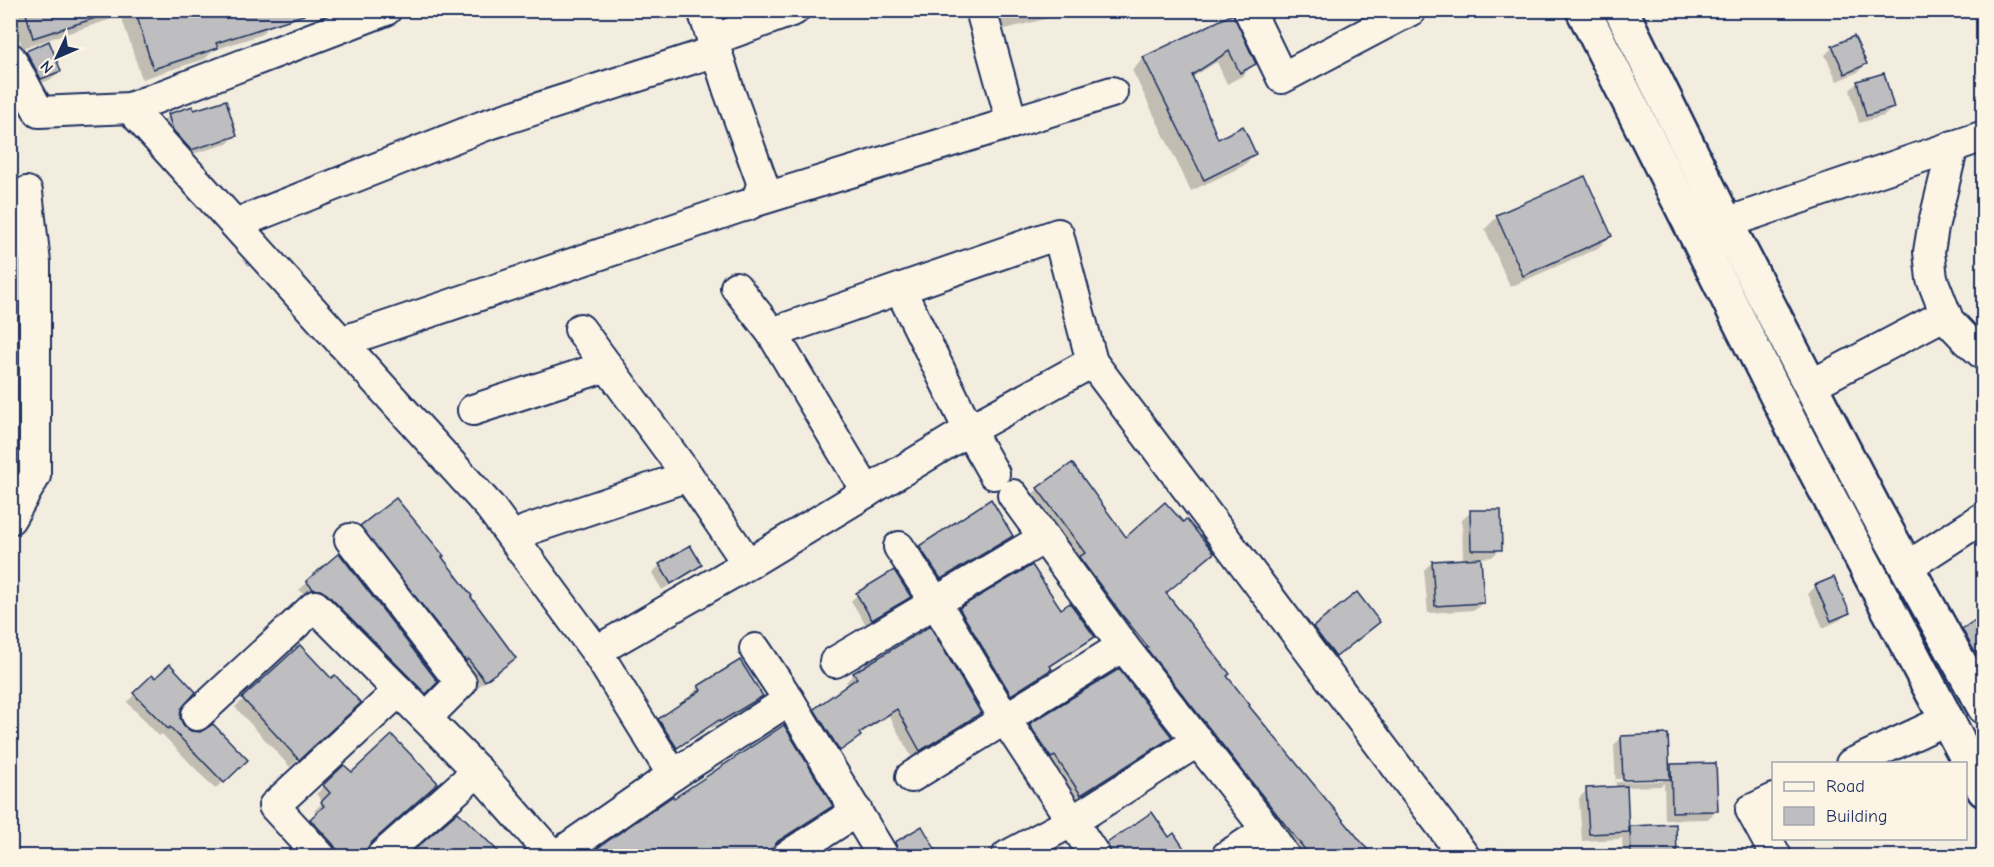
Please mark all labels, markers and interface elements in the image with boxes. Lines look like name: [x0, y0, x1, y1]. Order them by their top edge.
north arrow: [27, 27, 87, 87]
text: N: [37, 57, 57, 77]
legend: [1772, 762, 1967, 840]
text: Road: [1826, 776, 1865, 797]
text: Building: [1826, 806, 1888, 827]

